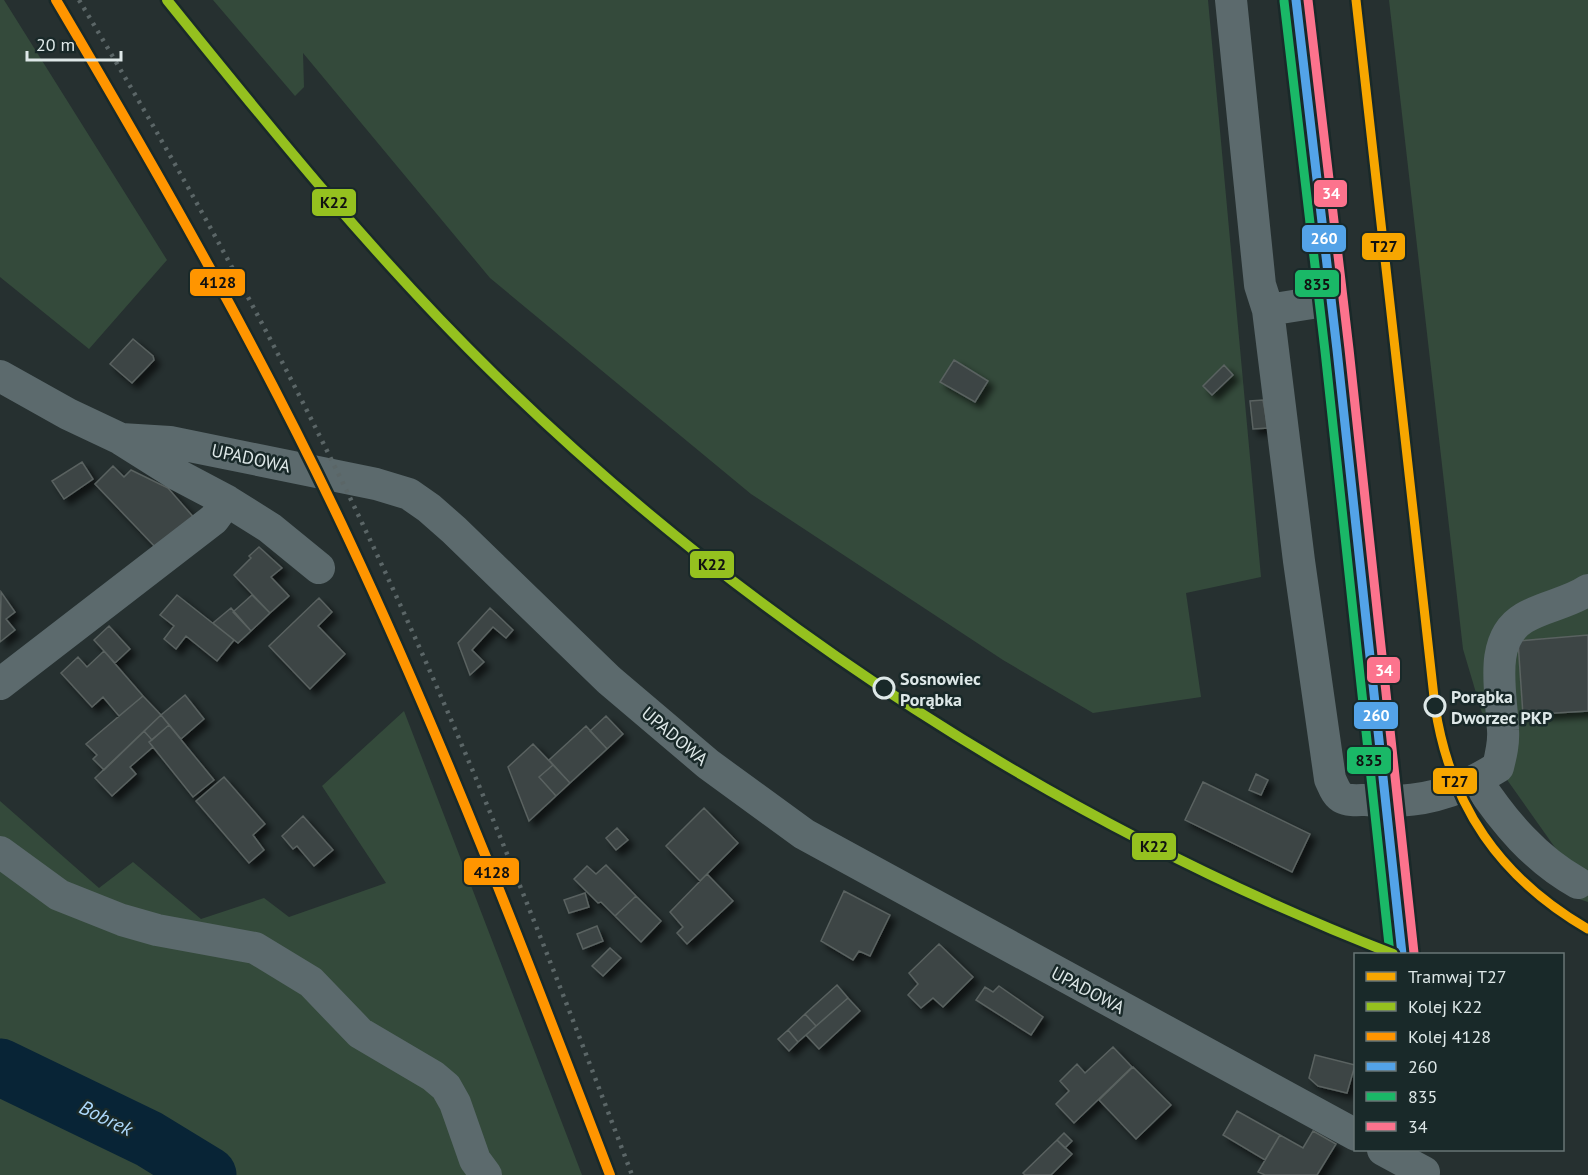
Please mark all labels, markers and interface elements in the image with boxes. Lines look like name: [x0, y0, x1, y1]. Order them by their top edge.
scale bar: [27, 24, 122, 62]
text: 20 m: [36, 33, 75, 56]
line badge: 34: [1313, 179, 1348, 208]
text: 34: [1322, 183, 1340, 203]
line badge: K22: [311, 188, 357, 217]
text: K22: [320, 192, 348, 212]
line badge: 260: [1301, 224, 1347, 253]
text: 260: [1310, 228, 1338, 248]
line badge: T27: [1361, 232, 1406, 261]
text: T27: [1370, 236, 1398, 256]
line badge: 4128: [189, 268, 246, 297]
line badge: 835: [1294, 269, 1340, 298]
text: 4128: [200, 272, 236, 292]
text: 835: [1303, 274, 1331, 294]
street label: UPADOWA: [210, 438, 293, 478]
line badge: K22: [689, 550, 735, 579]
text: K22: [698, 554, 726, 574]
line badge: 34: [1366, 656, 1401, 684]
text: 34: [1375, 660, 1393, 680]
place label: Sosnowiec Porąbka: [900, 667, 981, 711]
marker: Sosnowiec Porąbka: [873, 677, 895, 699]
place label: Porąbka Dworzec PKP: [1451, 685, 1552, 729]
marker: Porąbka Dworzec PKP: [1424, 695, 1446, 717]
line badge: 260: [1353, 701, 1399, 730]
street label: UPADOWA: [637, 702, 713, 771]
text: 260: [1362, 705, 1390, 725]
line badge: 835: [1346, 746, 1392, 775]
text: 835: [1355, 750, 1383, 770]
line badge: T27: [1432, 767, 1478, 795]
text: T27: [1441, 771, 1469, 791]
line badge: K22: [1131, 832, 1177, 861]
text: K22: [1140, 836, 1168, 856]
line badge: 4128: [463, 857, 520, 886]
text: 4128: [474, 862, 510, 882]
legend: [1354, 953, 1564, 1151]
street label: UPADOWA: [1047, 961, 1129, 1019]
text: Tramwaj T27: [1408, 965, 1507, 988]
text: Kolej K22: [1408, 995, 1482, 1018]
text: Kolej 4128: [1408, 1025, 1491, 1048]
text: 260: [1408, 1055, 1438, 1078]
text: 835: [1408, 1085, 1437, 1108]
water label: Bobrek: [75, 1094, 138, 1142]
text: 34: [1408, 1115, 1428, 1138]

